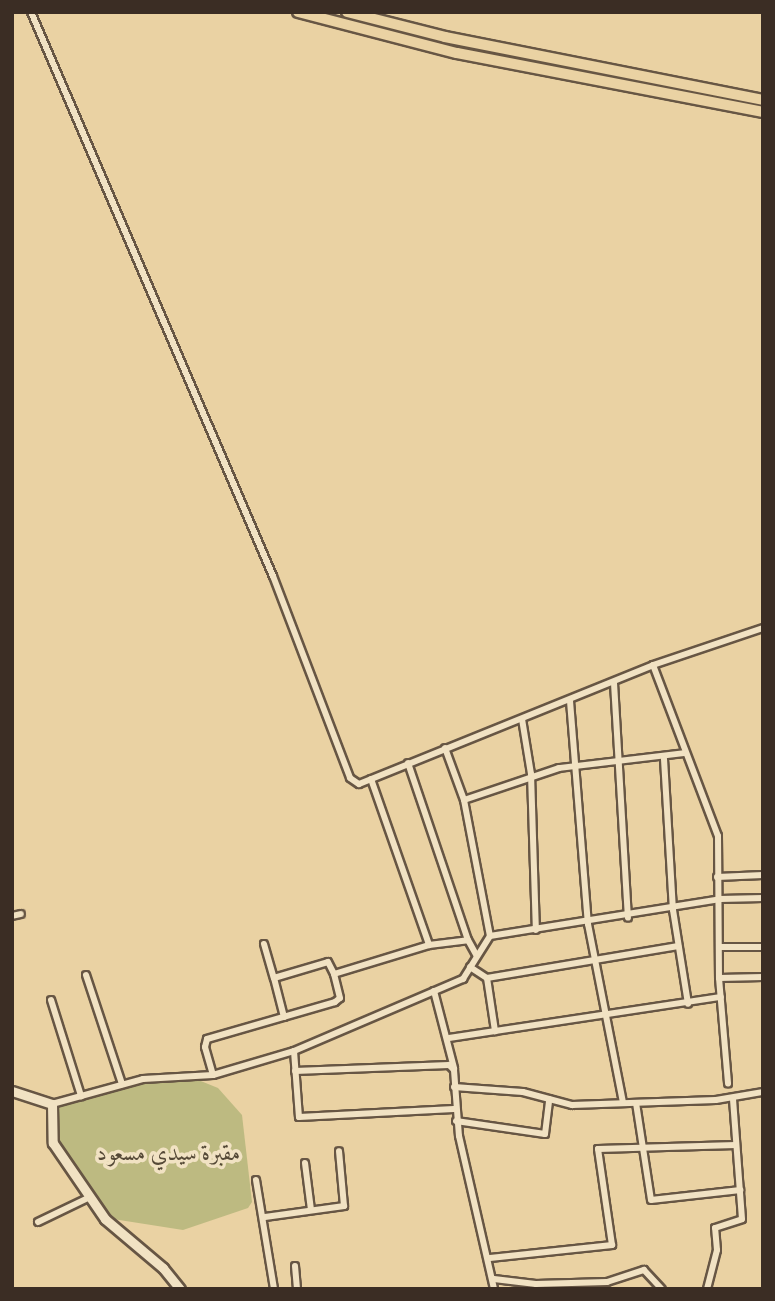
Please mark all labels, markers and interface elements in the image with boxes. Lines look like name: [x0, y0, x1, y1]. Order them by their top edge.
park label: مقبرة سيدي مسعود: [97, 1138, 241, 1166]

